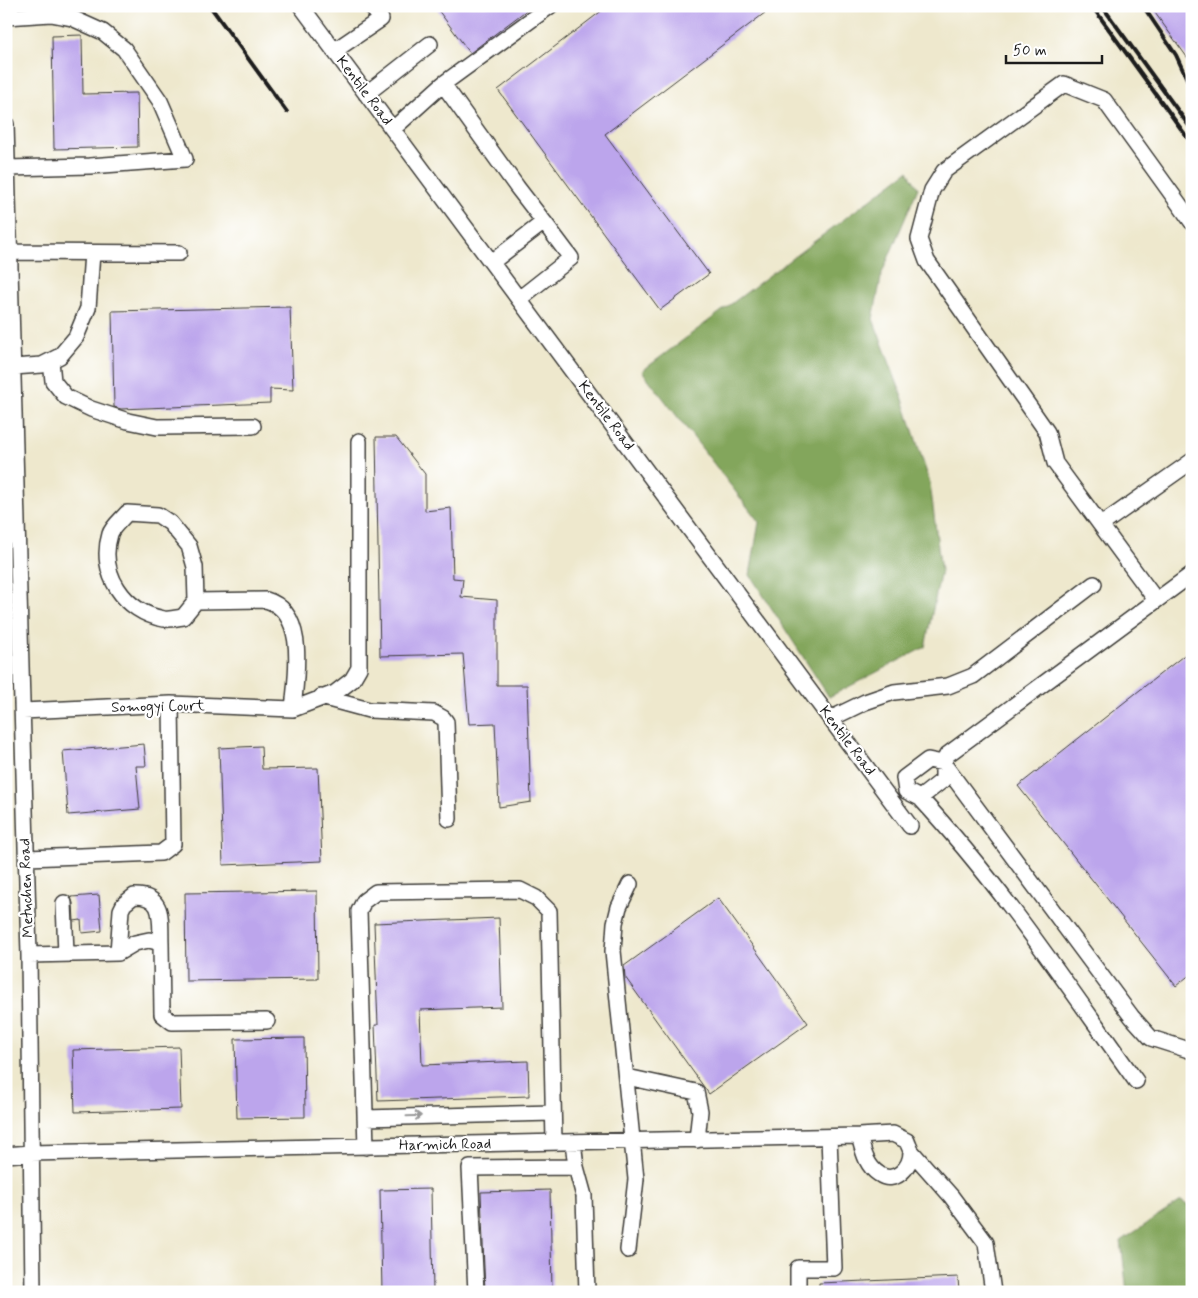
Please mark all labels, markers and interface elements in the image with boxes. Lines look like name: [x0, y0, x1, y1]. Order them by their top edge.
scale bar: [1006, 32, 1102, 64]
text: 50 m: [1013, 41, 1047, 61]
street label: Kentile Road: [331, 52, 397, 130]
street label: Kentile Road: [573, 377, 639, 455]
street label: Somogyi Court: [111, 696, 205, 719]
street label: Kentile Road: [814, 702, 880, 780]
street label: Metuchen Road: [15, 838, 39, 938]
one-way arrow: [406, 1112, 422, 1121]
street label: Harmich Road: [399, 1134, 491, 1156]

